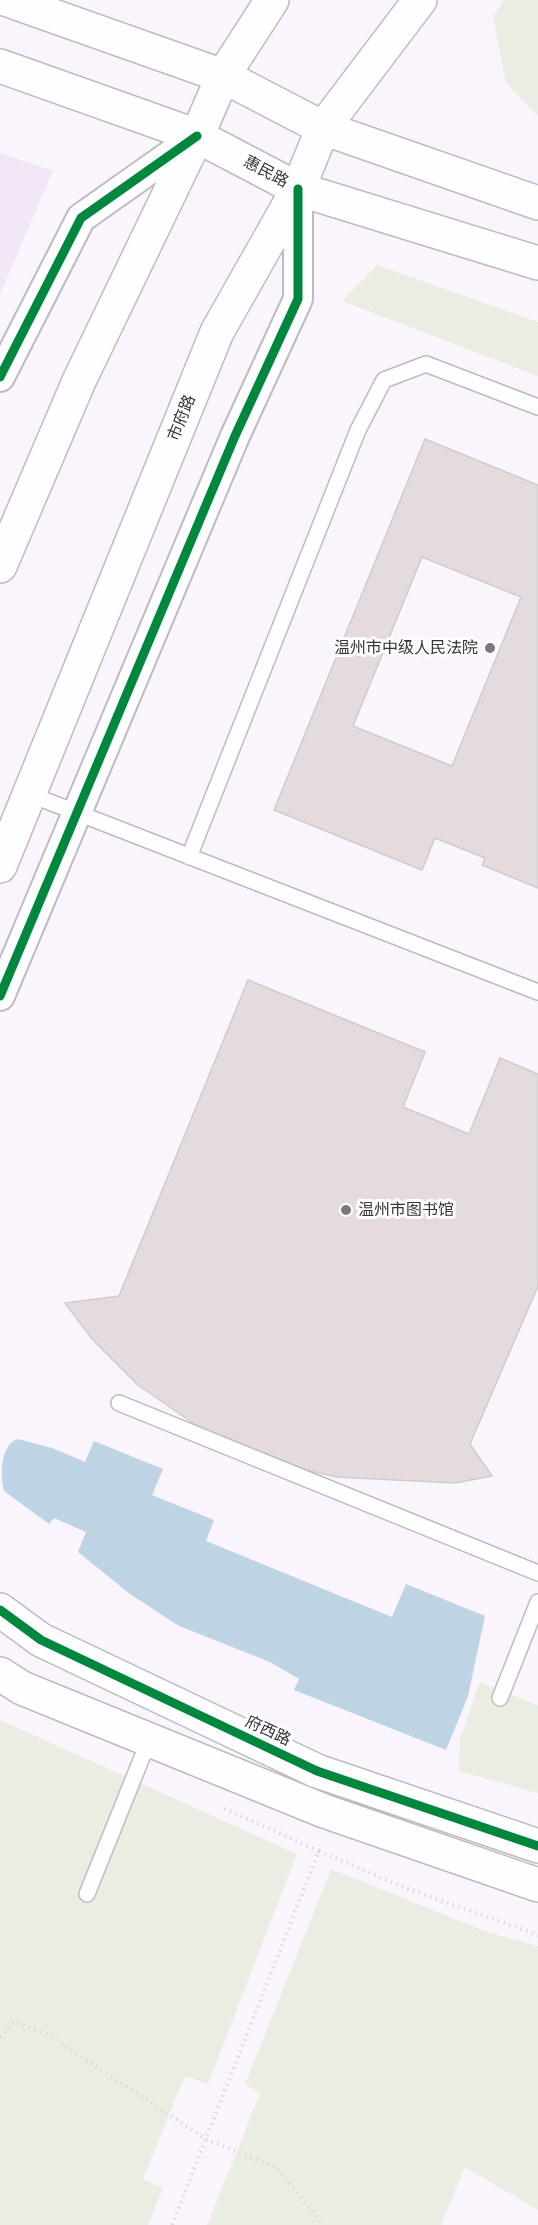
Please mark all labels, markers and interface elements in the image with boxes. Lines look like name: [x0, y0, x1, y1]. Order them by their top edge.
street label: 惠民路: [240, 152, 292, 192]
street label: 市府路: [164, 392, 200, 444]
place label: 温州市中级人民法院: [334, 638, 478, 658]
marker: 温州市中级人民法院: [483, 641, 497, 655]
place label: 温州市图书馆: [358, 1200, 454, 1220]
marker: 温州市图书馆: [339, 1203, 353, 1217]
street label: 府西路: [242, 1712, 294, 1750]

